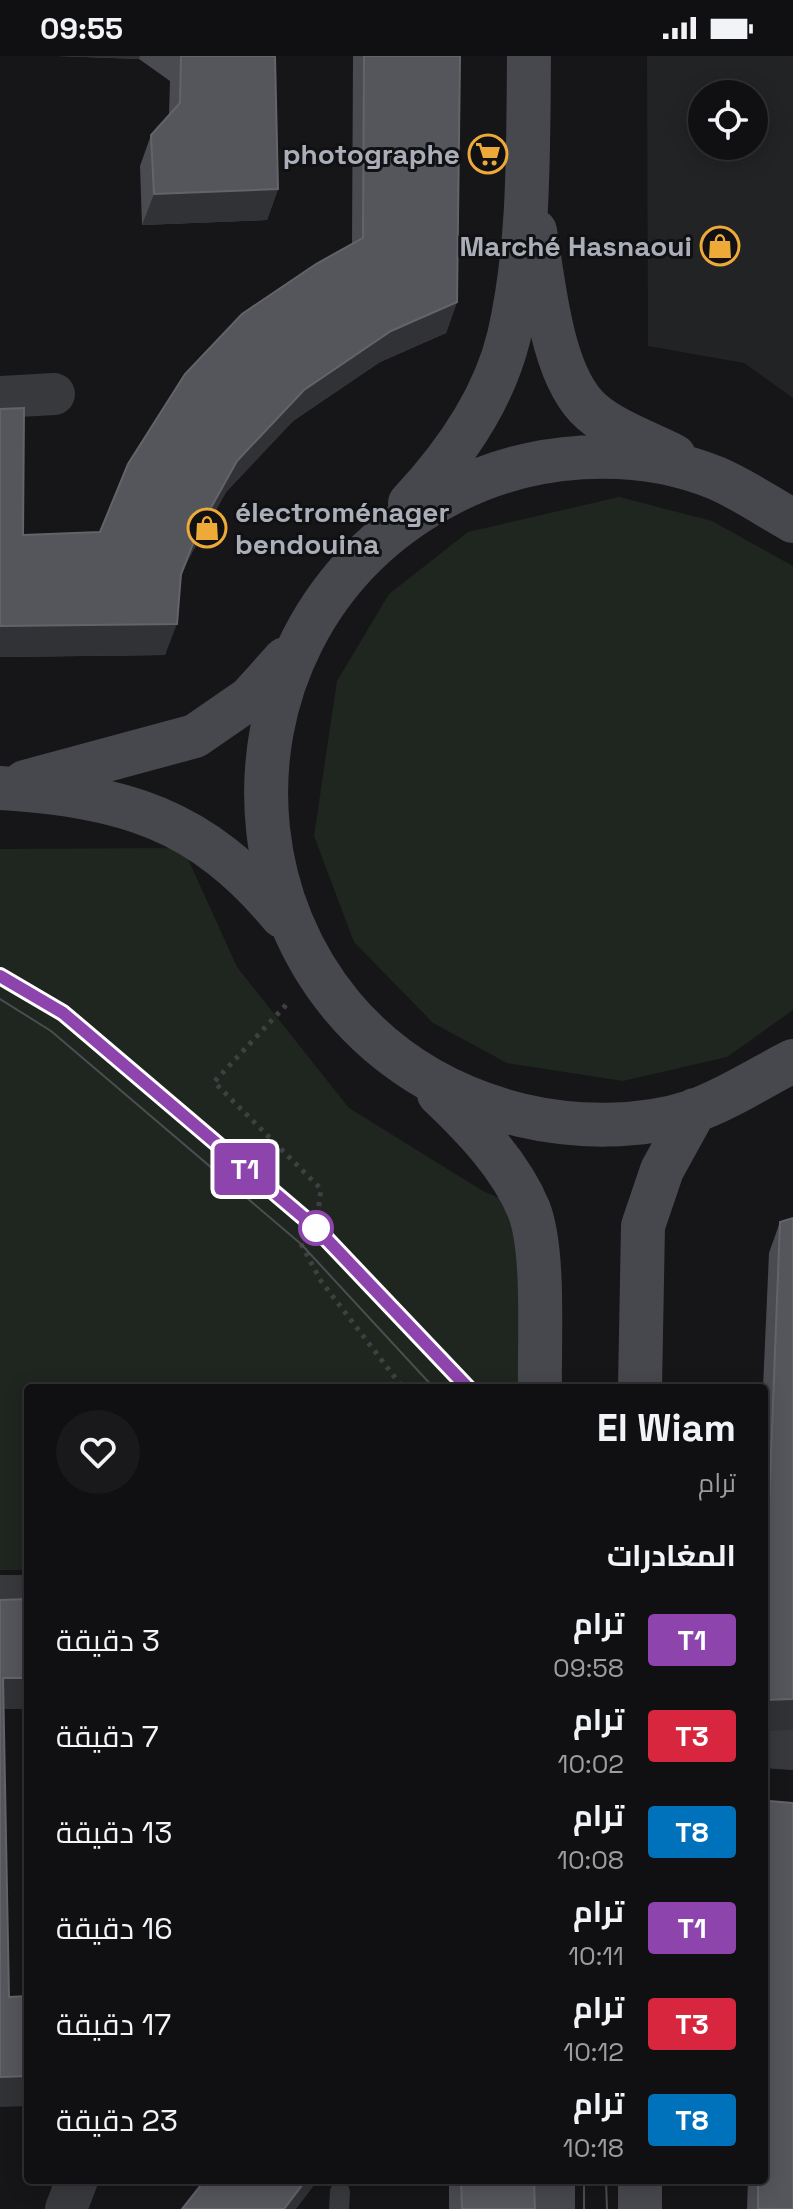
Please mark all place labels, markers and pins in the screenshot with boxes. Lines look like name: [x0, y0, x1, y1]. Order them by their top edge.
supermarket icon: photographe: [467, 133, 509, 175]
place label: photographe: [283, 136, 460, 172]
shop icon: Marché Hasnaoui: [699, 225, 741, 267]
place label: Marché Hasnaoui: [460, 228, 692, 264]
place label: électroménager bendouina: [235, 494, 450, 562]
shop icon: électroménager bendouina: [186, 507, 228, 549]
unlabelled marker: [299, 1211, 333, 1245]

